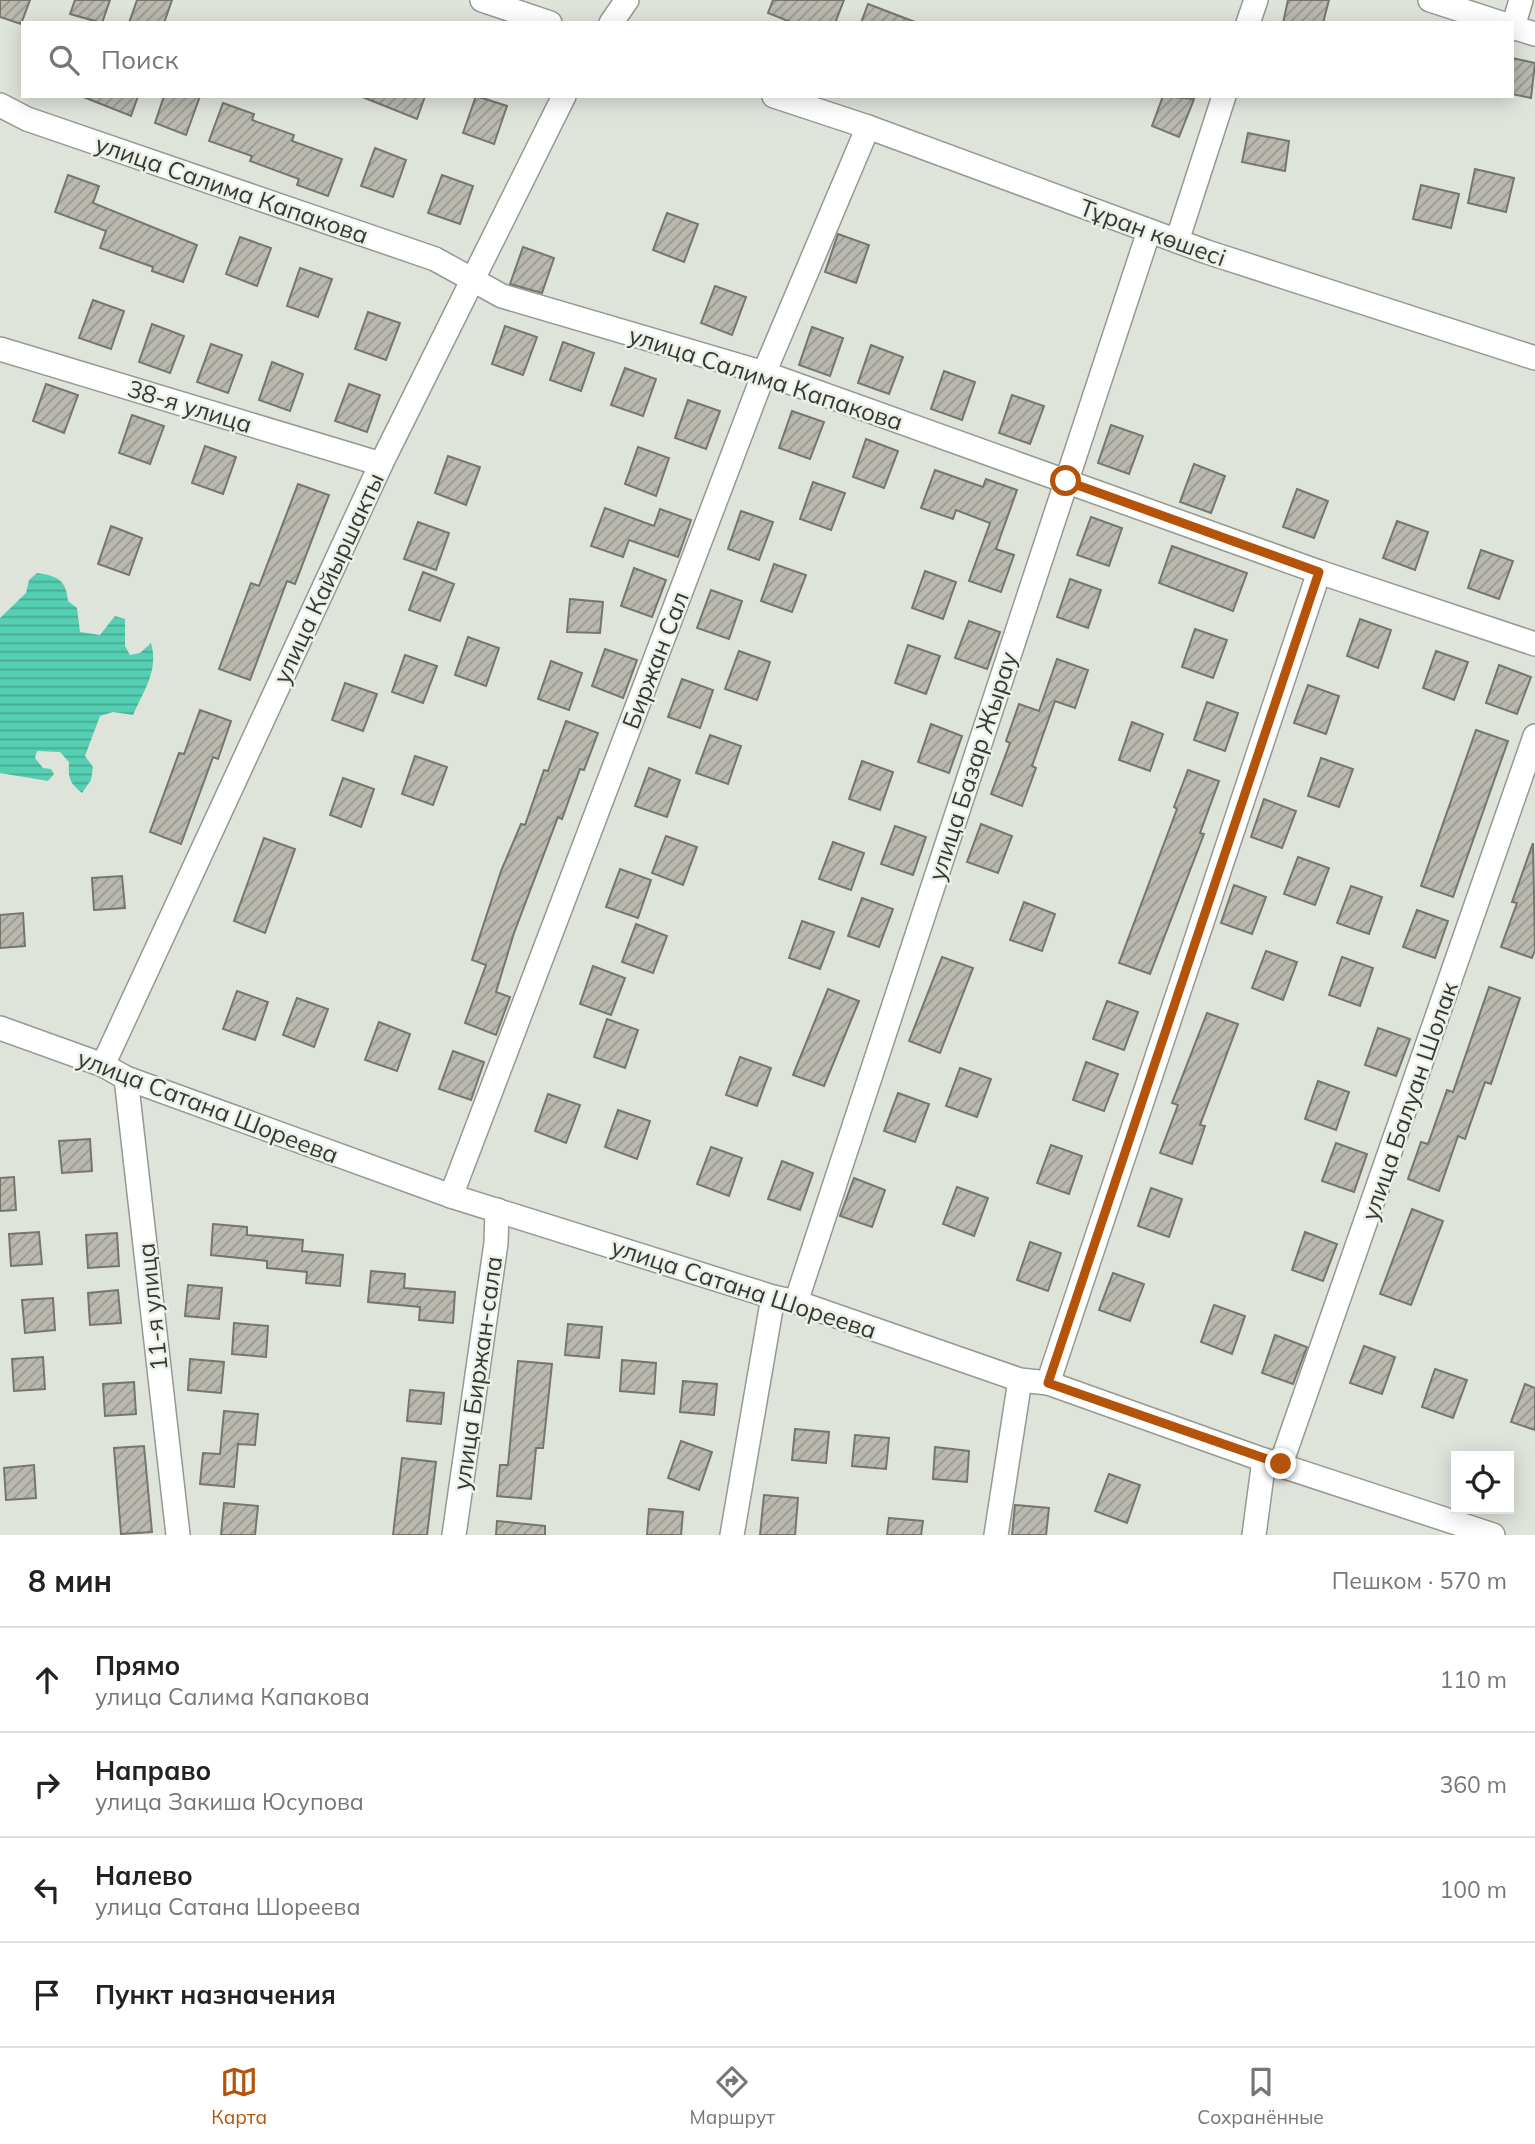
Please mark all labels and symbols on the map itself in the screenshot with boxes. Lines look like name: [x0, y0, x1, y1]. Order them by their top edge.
street label: улица Салима Капакова: [92, 128, 372, 250]
street label: Тұран көшесі: [1076, 192, 1230, 272]
street label: улица Салима Капакова: [625, 319, 907, 437]
street label: 38-я улица: [124, 373, 256, 439]
route start: [1050, 465, 1081, 496]
street label: улица Кайыршакты: [266, 468, 390, 688]
street label: Биржан Сал: [615, 587, 695, 733]
street label: улица Базар Жырау: [921, 648, 1023, 884]
street label: улица Балуан Шолак: [1354, 978, 1464, 1224]
street label: улица Сатана Шореева: [73, 1042, 343, 1170]
street label: улица Сатана Шореева: [608, 1231, 880, 1345]
street label: 11-я улица: [130, 1242, 174, 1372]
street label: улица Биржан-сала: [446, 1254, 508, 1492]
route end: [1265, 1448, 1296, 1479]

